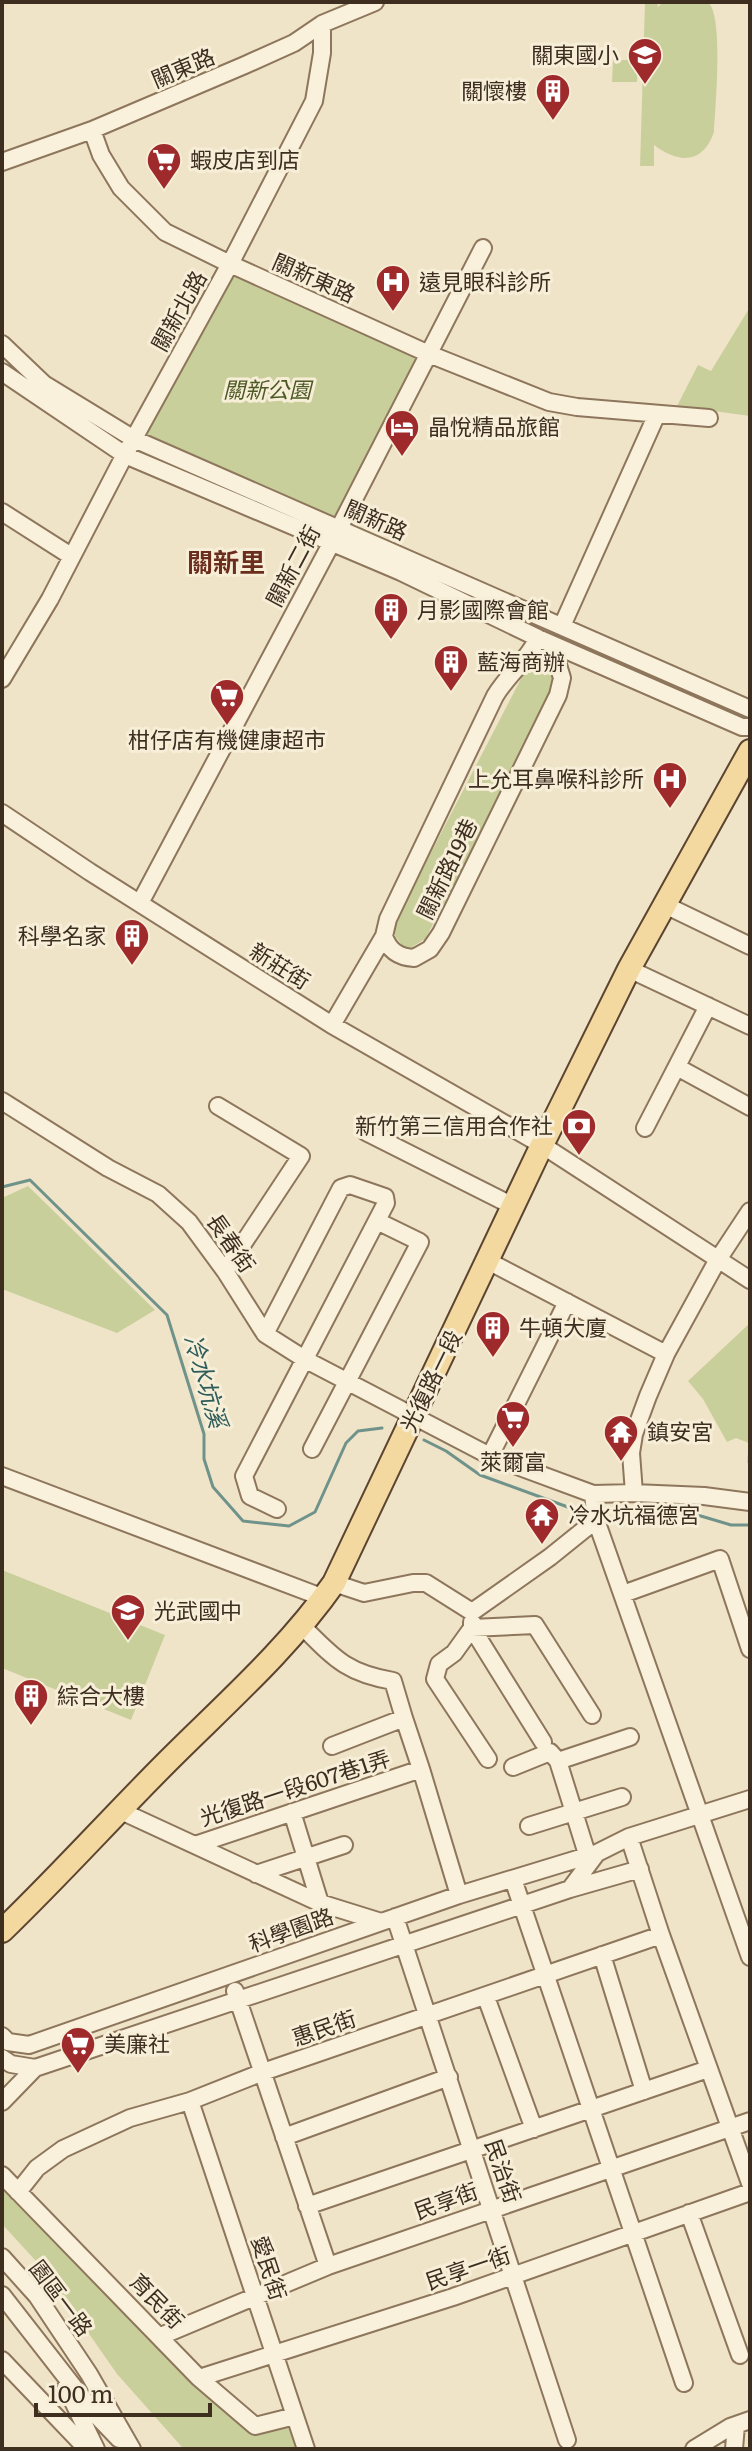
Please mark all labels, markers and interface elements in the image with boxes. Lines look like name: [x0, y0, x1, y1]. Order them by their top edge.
school or university icon: 關東國小: [626, 36, 664, 86]
place label: 關東國小: [531, 37, 619, 70]
street label: 關東路: [146, 39, 219, 95]
building icon: 關懷樓: [534, 72, 572, 122]
place label: 關懷樓: [461, 73, 527, 106]
supermarket icon: 蝦皮店到店: [145, 141, 183, 191]
place label: 蝦皮店到店: [190, 142, 300, 175]
street label: 關新東路: [268, 244, 362, 310]
hospital icon: 遠見眼科診所: [374, 263, 412, 313]
street label: 關新北路: [142, 264, 213, 357]
place label: 遠見眼科診所: [419, 264, 551, 297]
park label: 關新公園: [223, 372, 314, 405]
hotel icon: 晶悅精品旅館: [383, 408, 421, 458]
place label: 晶悅精品旅館: [428, 409, 560, 442]
street label: 關新路: [340, 490, 413, 547]
street label: 關新二街: [256, 519, 327, 612]
district label: 關新里: [187, 541, 265, 580]
building icon: 月影國際會館: [372, 591, 410, 641]
place label: 月影國際會館: [417, 592, 549, 625]
building icon: 藍海商辦: [432, 643, 470, 693]
place label: 藍海商辦: [477, 644, 565, 677]
supermarket icon: 柑仔店有機健康超市: [208, 677, 246, 727]
place label: 柑仔店有機健康超市: [128, 722, 326, 755]
hospital icon: 上允耳鼻喉科診所: [651, 760, 689, 810]
place label: 上允耳鼻喉科診所: [468, 761, 644, 794]
street label: 關新路19巷: [407, 812, 484, 924]
building icon: 科學名家: [113, 917, 151, 967]
place label: 科學名家: [18, 918, 106, 951]
street label: 新莊街: [244, 933, 318, 996]
bank icon: 新竹第三信用合作社: [560, 1107, 598, 1157]
place label: 新竹第三信用合作社: [355, 1108, 553, 1141]
street label: 長春街: [200, 1206, 265, 1279]
building icon: 牛頓大廈: [474, 1309, 512, 1359]
place label: 牛頓大廈: [519, 1310, 607, 1343]
street label: 光復路一段: [391, 1324, 469, 1437]
water label: 冷水坑溪: [177, 1329, 238, 1434]
supermarket icon: 萊爾富: [494, 1399, 532, 1449]
temple icon: 鎮安宮: [602, 1413, 640, 1463]
place label: 鎮安宮: [647, 1414, 713, 1447]
place label: 萊爾富: [480, 1444, 546, 1477]
temple icon: 冷水坑福德宮: [523, 1496, 561, 1546]
place label: 冷水坑福德宮: [568, 1497, 700, 1530]
school or university icon: 光武國中: [109, 1592, 147, 1642]
place label: 光武國中: [154, 1593, 242, 1626]
building icon: 綜合大樓: [12, 1677, 50, 1727]
place label: 綜合大樓: [57, 1678, 145, 1711]
street label: 光復路一段607巷1弄: [195, 1740, 394, 1833]
street label: 科學園路: [243, 1898, 337, 1959]
street label: 惠民街: [287, 2000, 360, 2053]
supermarket icon: 美廉社: [59, 2025, 97, 2075]
place label: 美廉社: [104, 2026, 170, 2059]
street label: 民治街: [478, 2134, 531, 2207]
street label: 民享街: [409, 2173, 482, 2226]
street label: 愛民街: [245, 2231, 296, 2304]
street label: 民享一街: [421, 2237, 514, 2297]
street label: 園區一路: [23, 2252, 102, 2342]
street label: 育民街: [123, 2265, 193, 2335]
scale bar: [36, 2367, 210, 2417]
text: 100 m: [48, 2375, 114, 2410]

